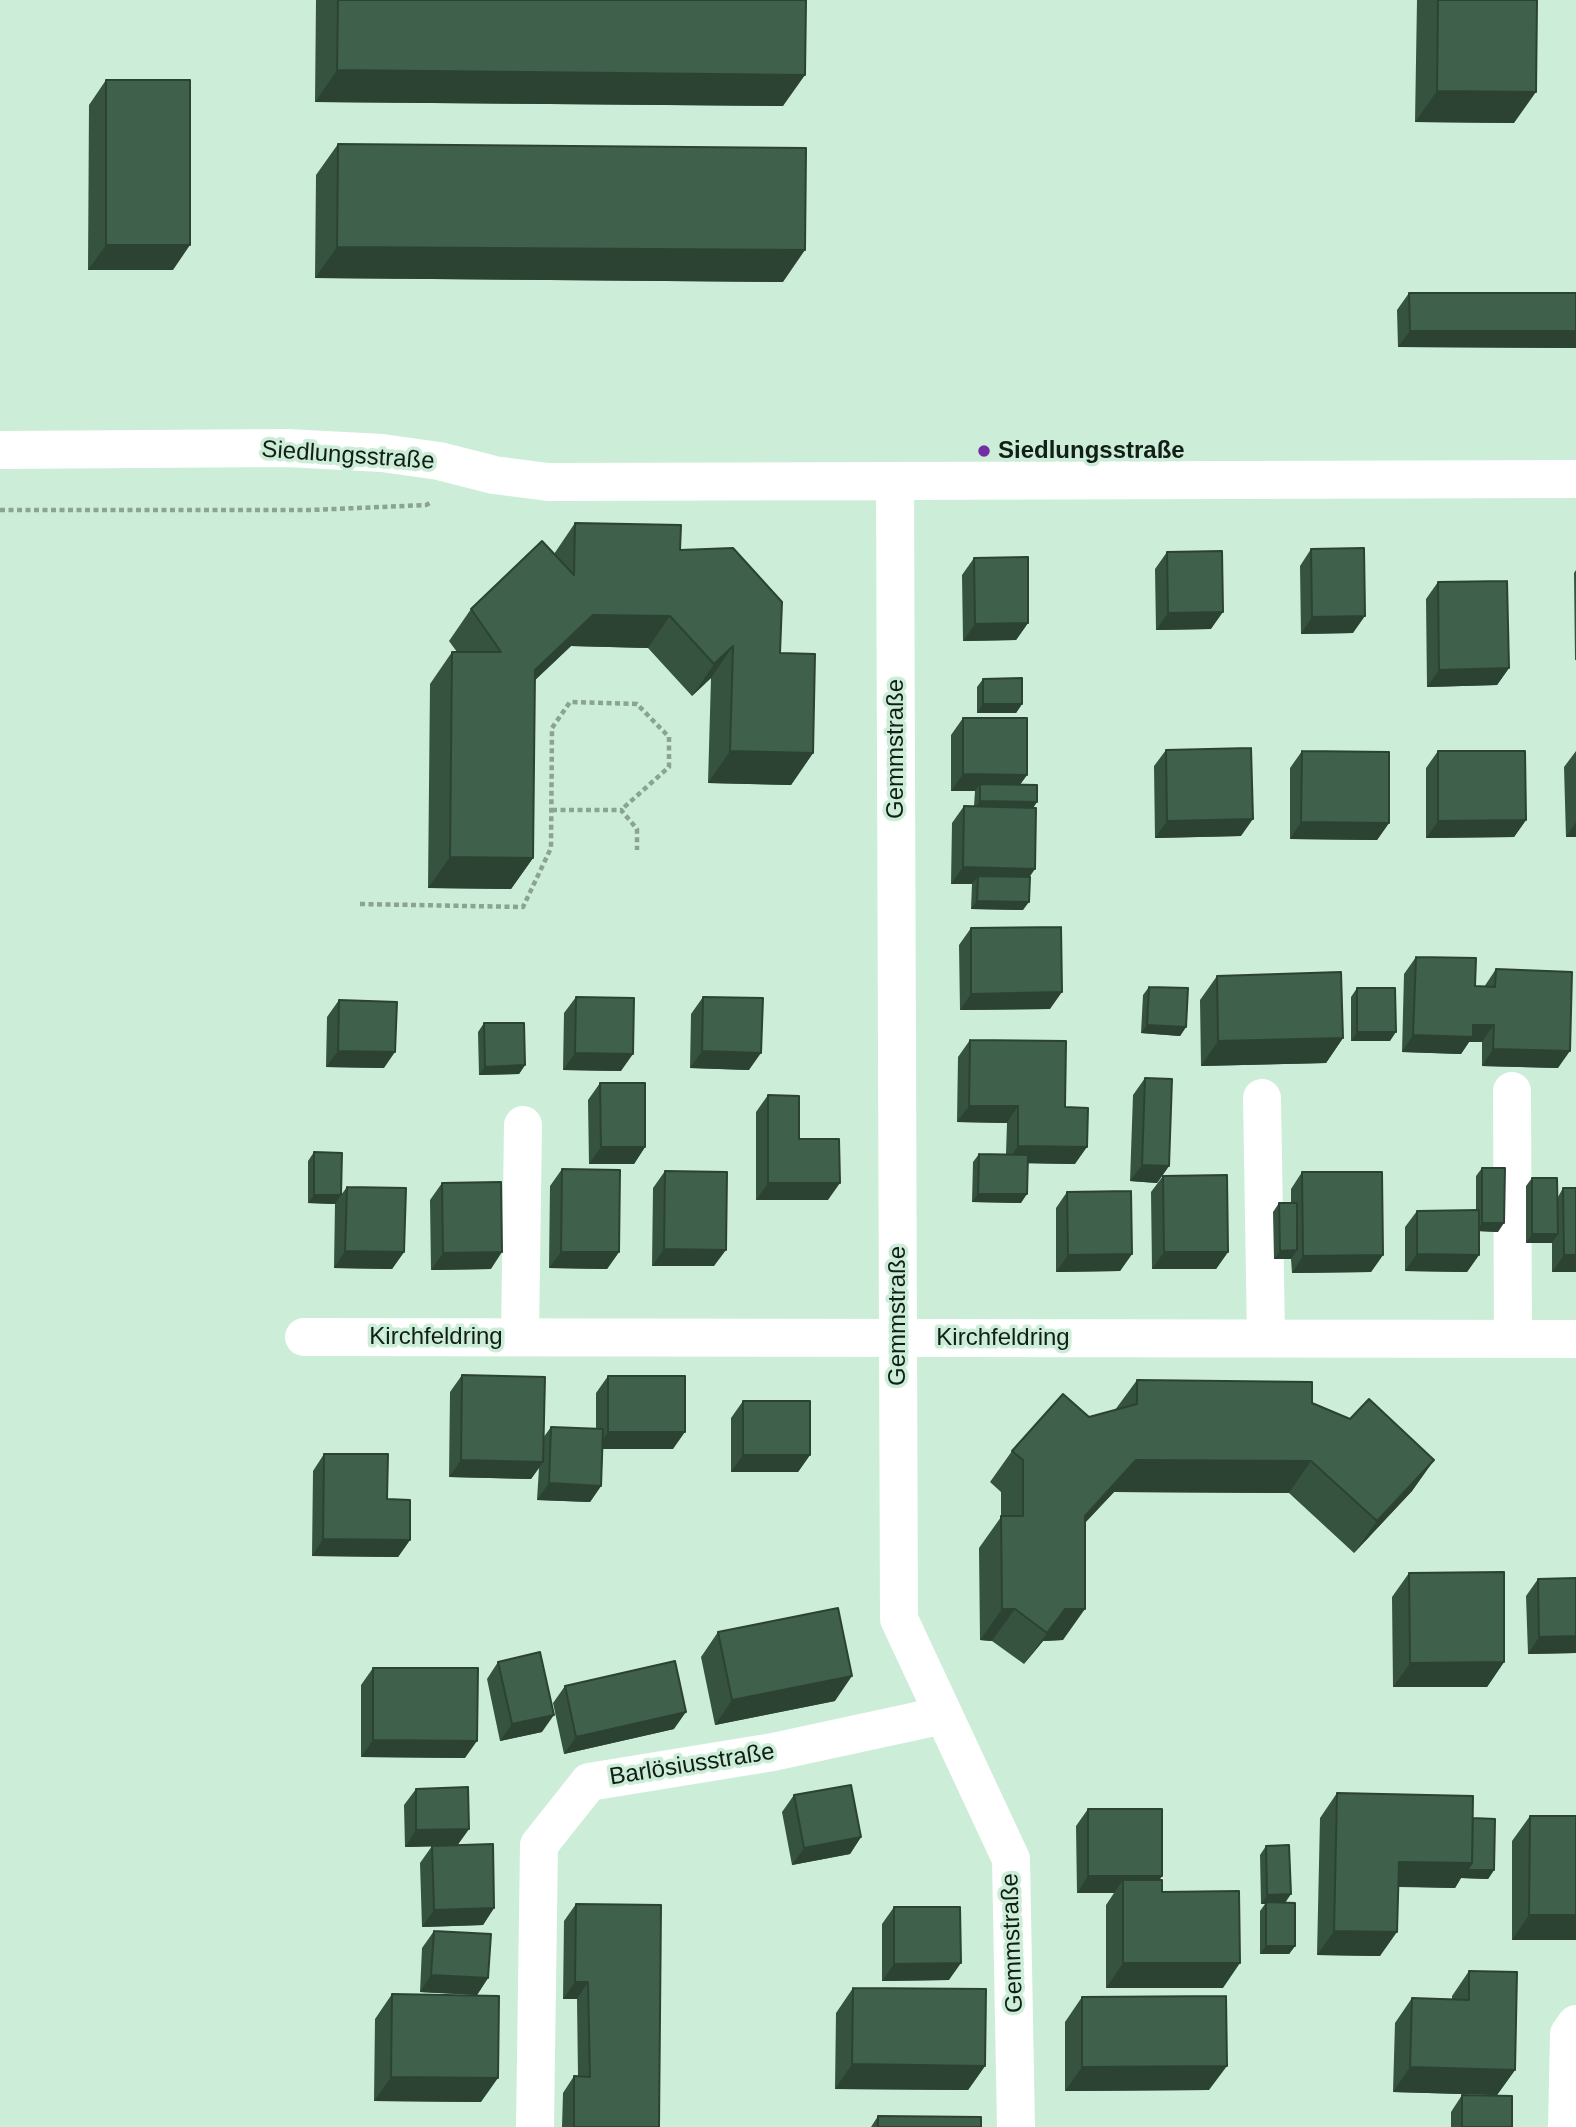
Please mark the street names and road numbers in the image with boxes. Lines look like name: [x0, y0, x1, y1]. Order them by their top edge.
street label: Siedlungsstraße: [260, 436, 436, 476]
street label: Gemmstraße: [882, 679, 910, 819]
street label: Gemmstraße: [884, 1246, 912, 1386]
street label: Kirchfeldring: [369, 1323, 503, 1351]
street label: Kirchfeldring: [936, 1324, 1070, 1352]
street label: Barlösiusstraße: [607, 1738, 777, 1792]
street label: Gemmstraße: [996, 1873, 1030, 2013]

